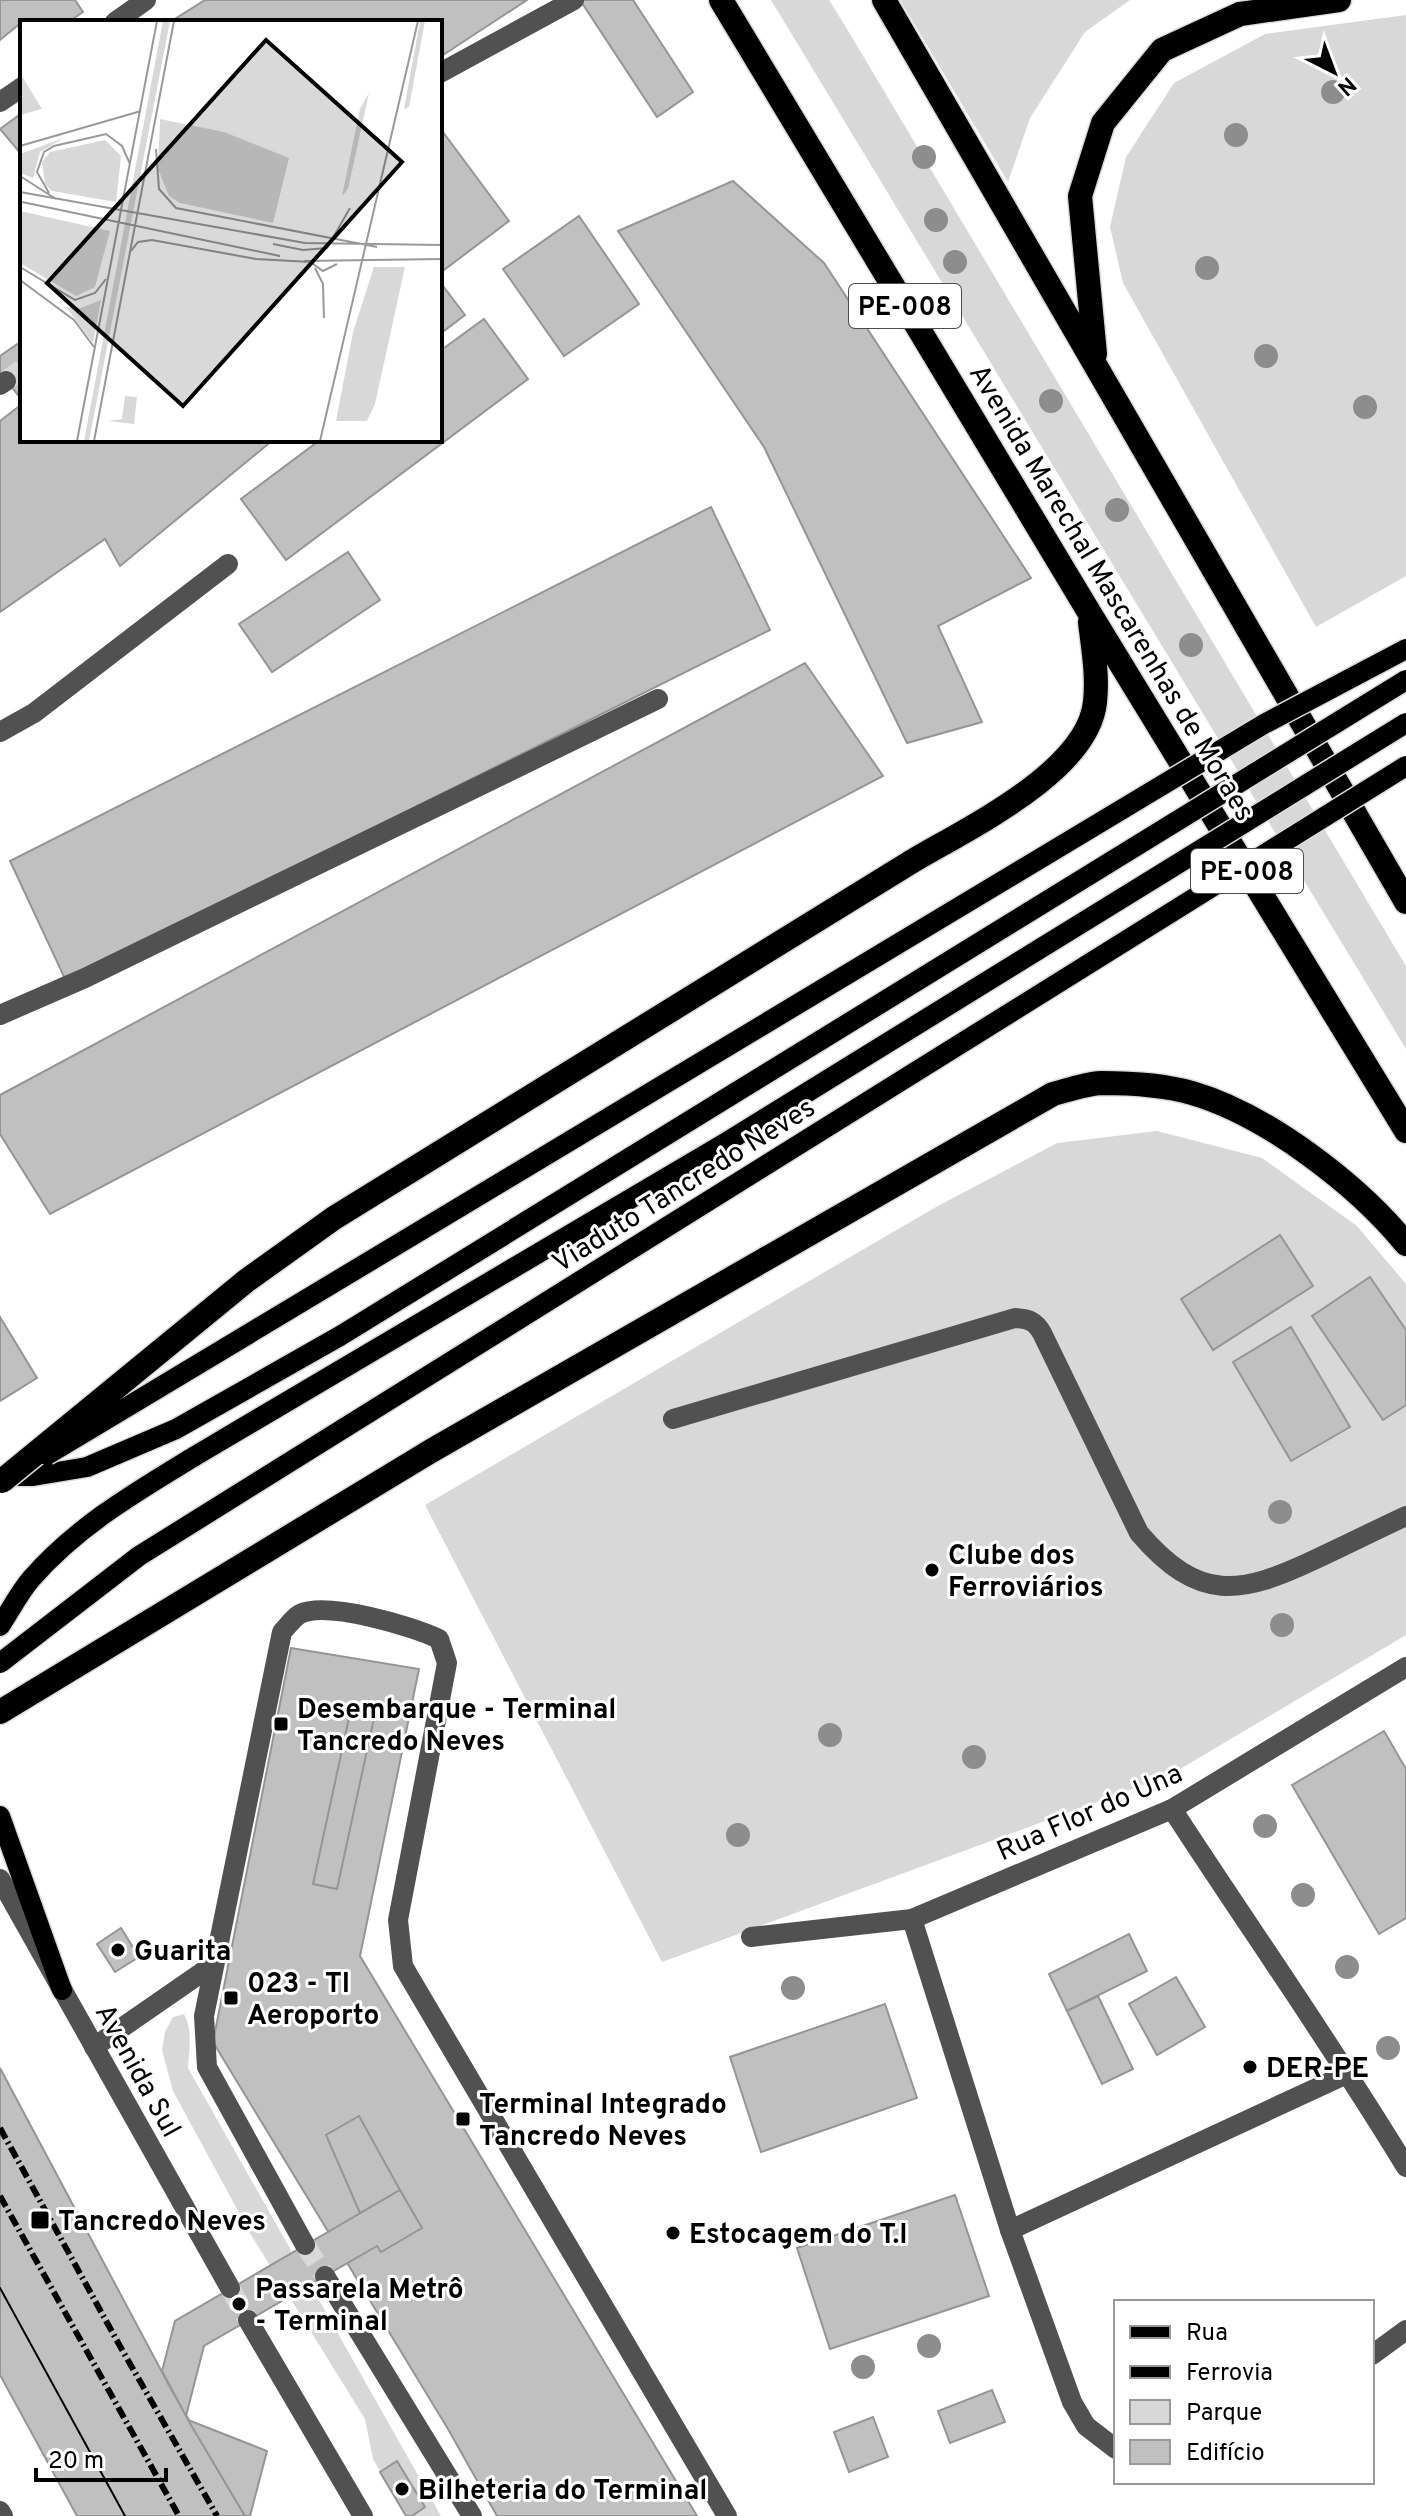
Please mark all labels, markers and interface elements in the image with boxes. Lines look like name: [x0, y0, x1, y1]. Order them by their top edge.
inset map: [20, 20, 442, 442]
north arrow: [1294, 32, 1374, 112]
text: N: [1331, 70, 1361, 100]
road number: PE-008: [849, 284, 961, 328]
street label: Avenida Marechal Mascarenhas de Moraes: [959, 359, 1261, 829]
road number: PE-008: [1191, 849, 1303, 893]
street label: Viaduto Tancredo Neves: [546, 1091, 823, 1282]
place label: Clube dos Ferroviários: [948, 1539, 1103, 1607]
marker: Clube dos Ferroviários: [923, 1561, 941, 1579]
place label: Desembarque - Terminal Tancredo Neves: [297, 1693, 616, 1761]
marker: Desembarque - Terminal Tancredo Neves: [272, 1715, 290, 1733]
street label: Rua Flor do Una: [992, 1757, 1189, 1871]
place label: Guarita: [134, 1935, 231, 1971]
marker: Guarita: [109, 1941, 127, 1959]
place label: 023 - TI Aeroporto: [247, 1967, 379, 2035]
marker: 023 - TI Aeroporto: [222, 1989, 240, 2007]
street label: Avenida Sul: [85, 1998, 188, 2144]
place label: DER-PE: [1266, 2052, 1369, 2088]
marker: DER-PE: [1241, 2058, 1259, 2076]
place label: Terminal Integrado Tancredo Neves: [479, 2088, 727, 2156]
marker: Terminal Integrado Tancredo Neves: [454, 2110, 472, 2128]
place label: Tancredo Neves: [58, 2205, 266, 2241]
marker: Tancredo Neves: [29, 2209, 51, 2231]
place label: Estocagem do T.I: [689, 2218, 908, 2254]
marker: Estocagem do T.I: [664, 2224, 682, 2242]
place label: Passarela Metrô - Terminal: [255, 2273, 464, 2341]
marker: Passarela Metrô - Terminal: [230, 2295, 248, 2313]
legend: [1114, 2300, 1374, 2484]
text: Rua: [1186, 2319, 1228, 2349]
text: Ferrovia: [1186, 2359, 1273, 2389]
text: Parque: [1186, 2399, 1262, 2429]
scale bar: [36, 2432, 166, 2482]
text: Edifício: [1186, 2439, 1265, 2469]
text: 20 m: [48, 2447, 104, 2477]
place label: Bilheteria do Terminal: [418, 2474, 707, 2510]
marker: Bilheteria do Terminal: [393, 2480, 411, 2498]

